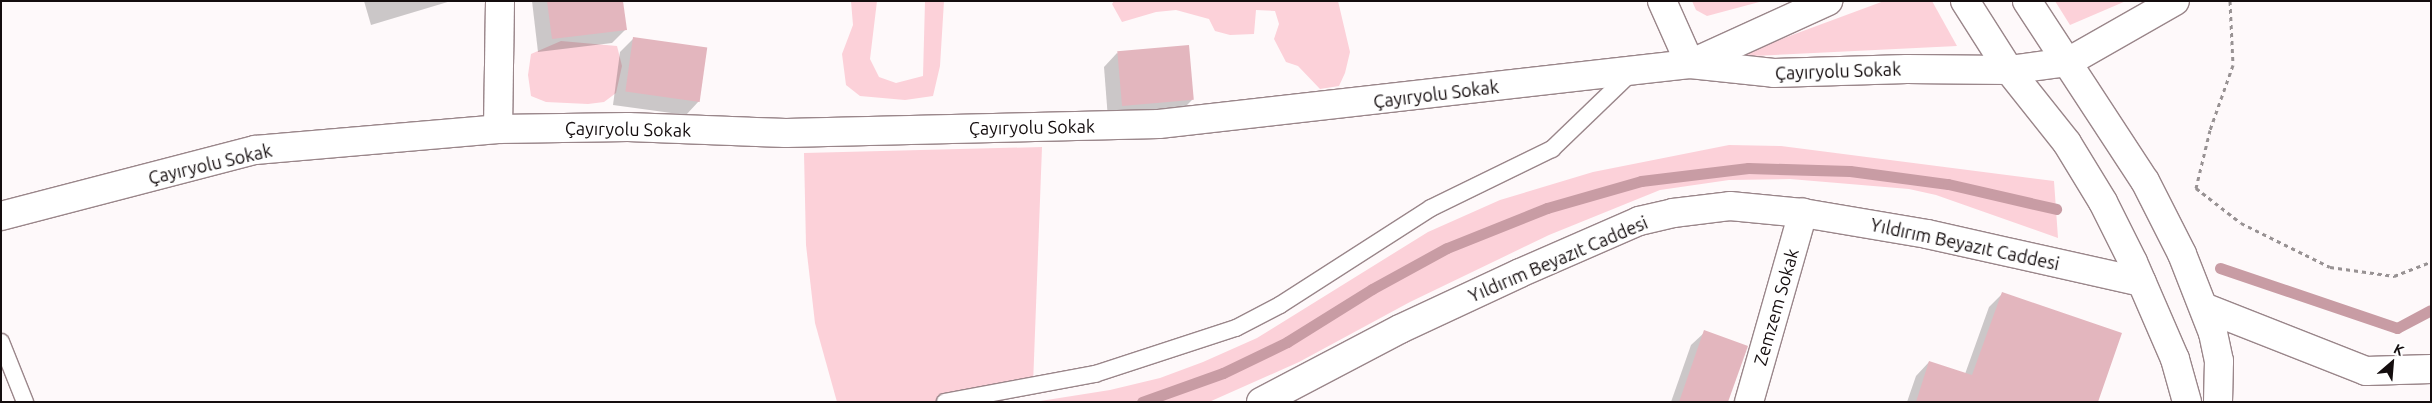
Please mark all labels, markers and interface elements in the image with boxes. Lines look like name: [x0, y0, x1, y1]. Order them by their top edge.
street label: Çayıryolu Sokak: [1775, 58, 1901, 84]
street label: Çayıryolu Sokak: [1372, 76, 1500, 112]
street label: Çayıryolu Sokak: [969, 115, 1095, 139]
street label: Çayıryolu Sokak: [565, 117, 691, 141]
street label: Çayıryolu Sokak: [146, 139, 274, 189]
street label: Yıldırım Beyazıt Caddesi: [1465, 211, 1651, 307]
street label: Yıldırım Beyazıt Caddesi: [1869, 213, 2061, 275]
street label: Zemzem Sokak: [1749, 246, 1803, 368]
north arrow: [2367, 338, 2417, 388]
text: K: [2391, 340, 2407, 359]

